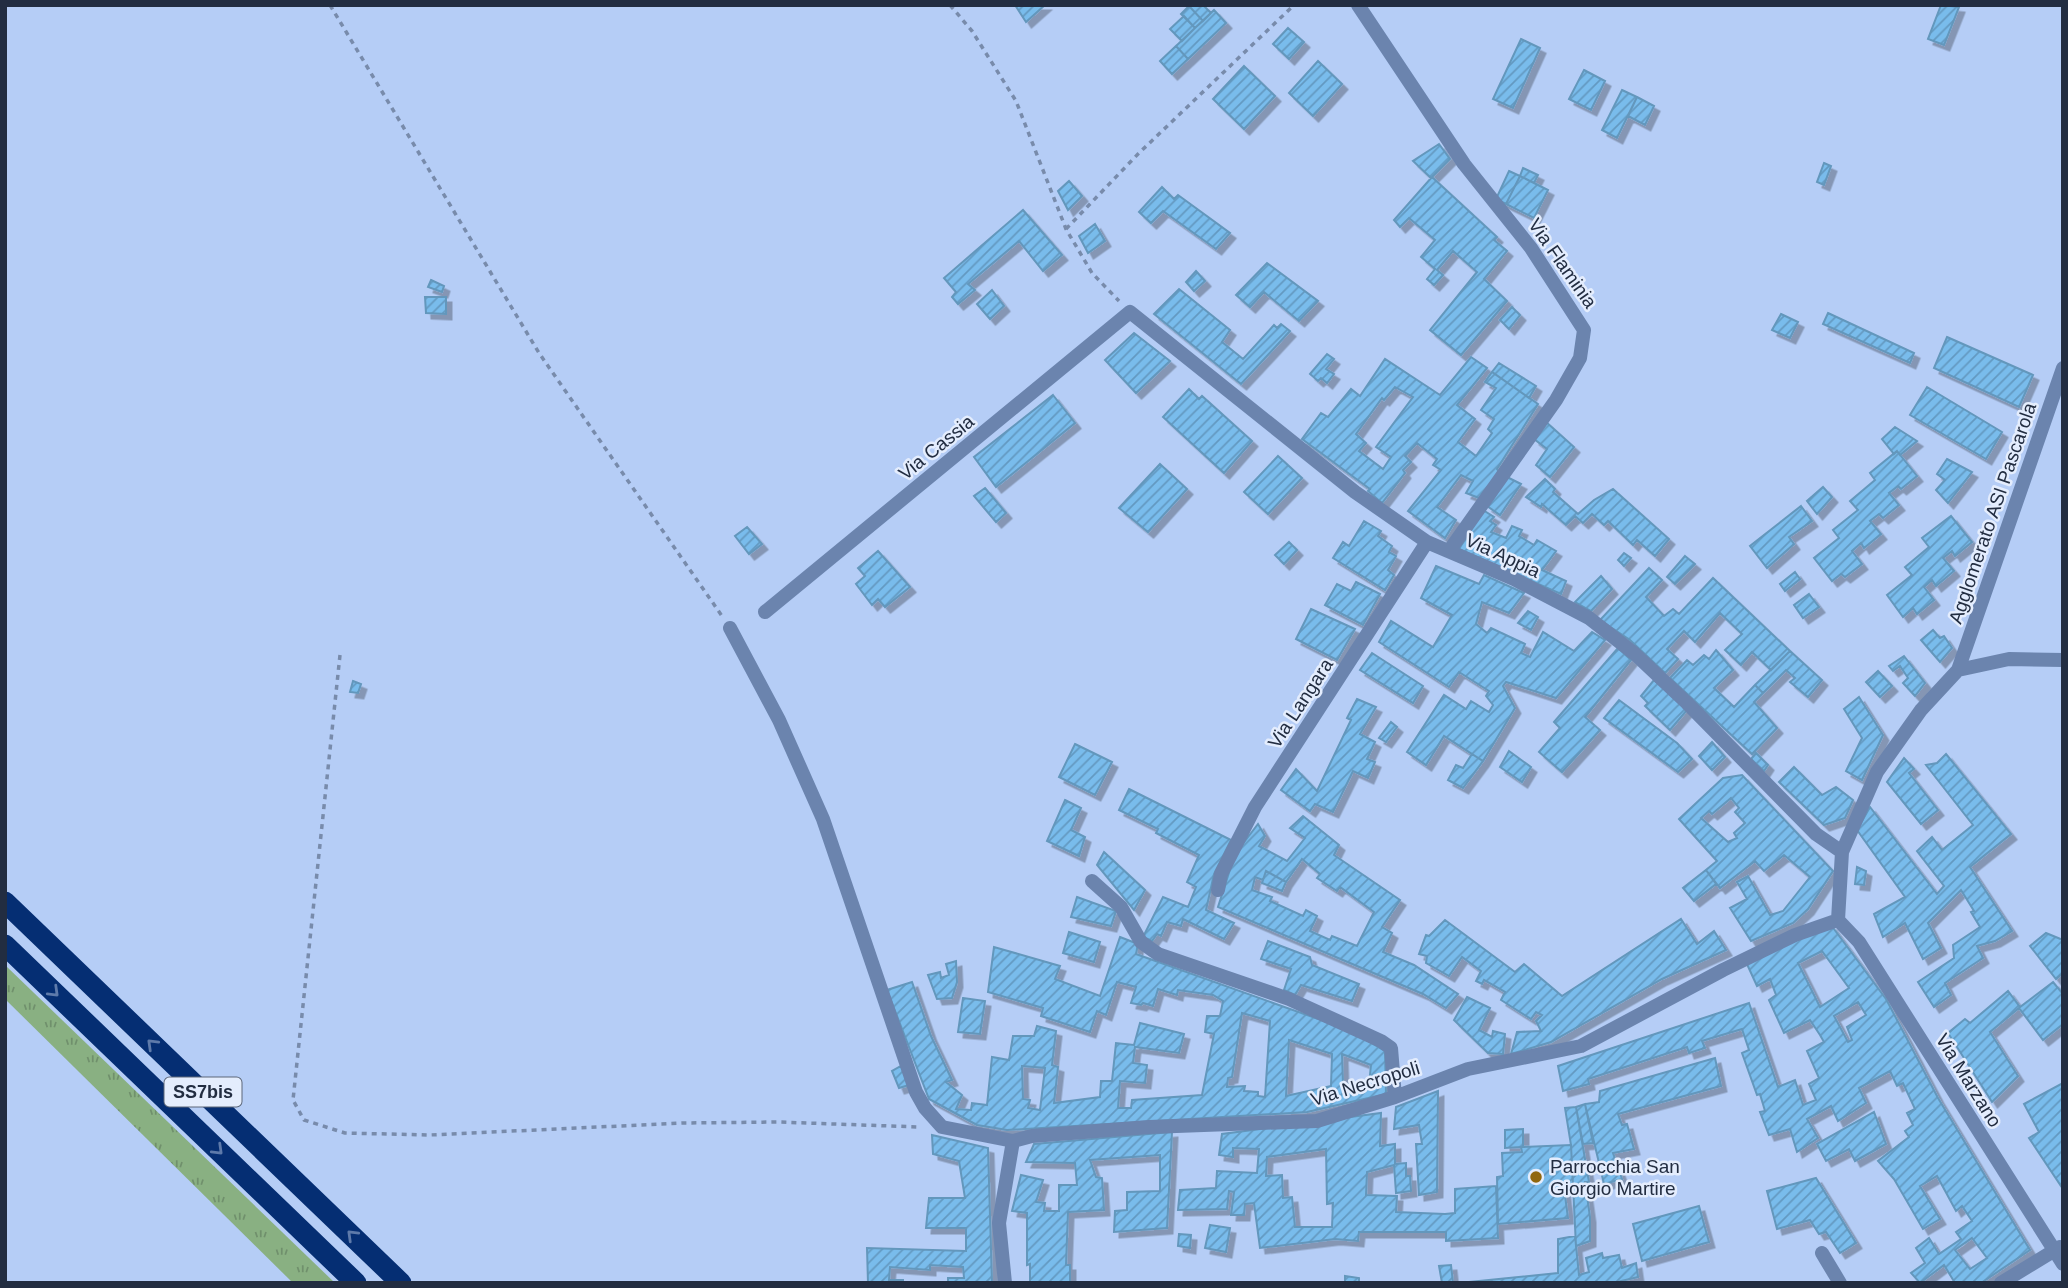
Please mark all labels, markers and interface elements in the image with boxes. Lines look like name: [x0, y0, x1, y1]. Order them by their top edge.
street label: Via Flaminia: [1524, 215, 1601, 312]
street label: Agglomerato ASI Pascarola: [1945, 399, 2040, 626]
street label: Via Cassia: [895, 410, 978, 484]
street label: Via Appia: [1462, 529, 1544, 582]
street label: Via Langara: [1264, 654, 1337, 752]
one-way arrow: [46, 984, 59, 997]
street label: Via Marzano: [1931, 1030, 2006, 1131]
one-way arrow: [148, 1039, 161, 1052]
street label: Via Necropoli: [1308, 1057, 1422, 1110]
road number: SS7bis: [164, 1078, 242, 1106]
one-way arrow: [210, 1142, 223, 1155]
place label: Parrocchia San Giorgio Martire: [1550, 1156, 1680, 1199]
marker: Parrocchia San Giorgio Martire: [1528, 1169, 1544, 1185]
one-way arrow: [347, 1231, 360, 1244]

